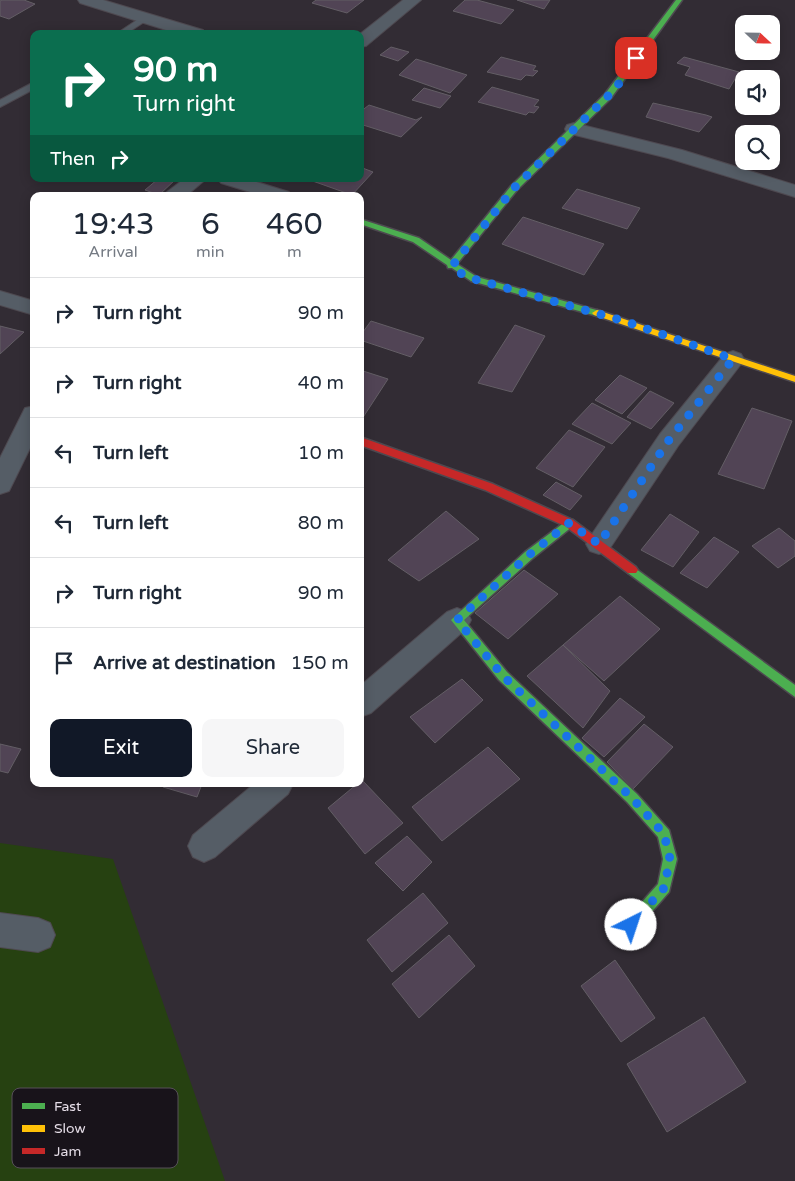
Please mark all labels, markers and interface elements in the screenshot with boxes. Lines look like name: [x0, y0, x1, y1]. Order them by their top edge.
north arrow: [735, 15, 780, 60]
map controls: [735, 15, 780, 170]
pin: [615, 37, 657, 79]
icon: arrive: [622, 44, 650, 72]
text: 90 m: [133, 49, 218, 91]
icon: right: [50, 50, 115, 115]
button: sound: [735, 70, 780, 115]
text: Turn right: [133, 91, 235, 117]
button: search: [735, 125, 780, 170]
icon: right: [105, 145, 133, 173]
text: Then: [50, 148, 95, 170]
text: 19:43: [71, 206, 155, 243]
text: 6: [201, 206, 220, 243]
text: 460: [266, 206, 323, 243]
text: Arrival: [88, 242, 138, 262]
text: min: [196, 242, 225, 262]
text: m: [287, 242, 302, 262]
icon: right: [50, 299, 78, 327]
text: Turn right: [93, 302, 181, 324]
text: 90 m: [298, 302, 344, 324]
icon: right: [50, 369, 78, 397]
text: Turn right: [93, 372, 181, 394]
text: 40 m: [298, 372, 344, 394]
icon: left: [50, 439, 78, 467]
text: Turn left: [93, 442, 169, 464]
text: 10 m: [298, 442, 344, 464]
icon: left: [50, 509, 78, 537]
text: Turn left: [93, 512, 169, 534]
text: 80 m: [298, 512, 344, 534]
icon: right: [50, 579, 78, 607]
text: Turn right: [93, 582, 181, 604]
text: 90 m: [298, 582, 344, 604]
icon: arrive: [50, 649, 78, 677]
text: Arrive at destination: [93, 652, 276, 674]
text: 150 m: [291, 652, 349, 674]
button: Exit: [50, 719, 192, 777]
button: Share: [202, 719, 344, 777]
position arrow: [604, 898, 656, 950]
legend: [12, 1088, 178, 1168]
text: Fast: [54, 1098, 82, 1115]
text: Slow: [54, 1120, 86, 1137]
text: Jam: [54, 1143, 81, 1160]

